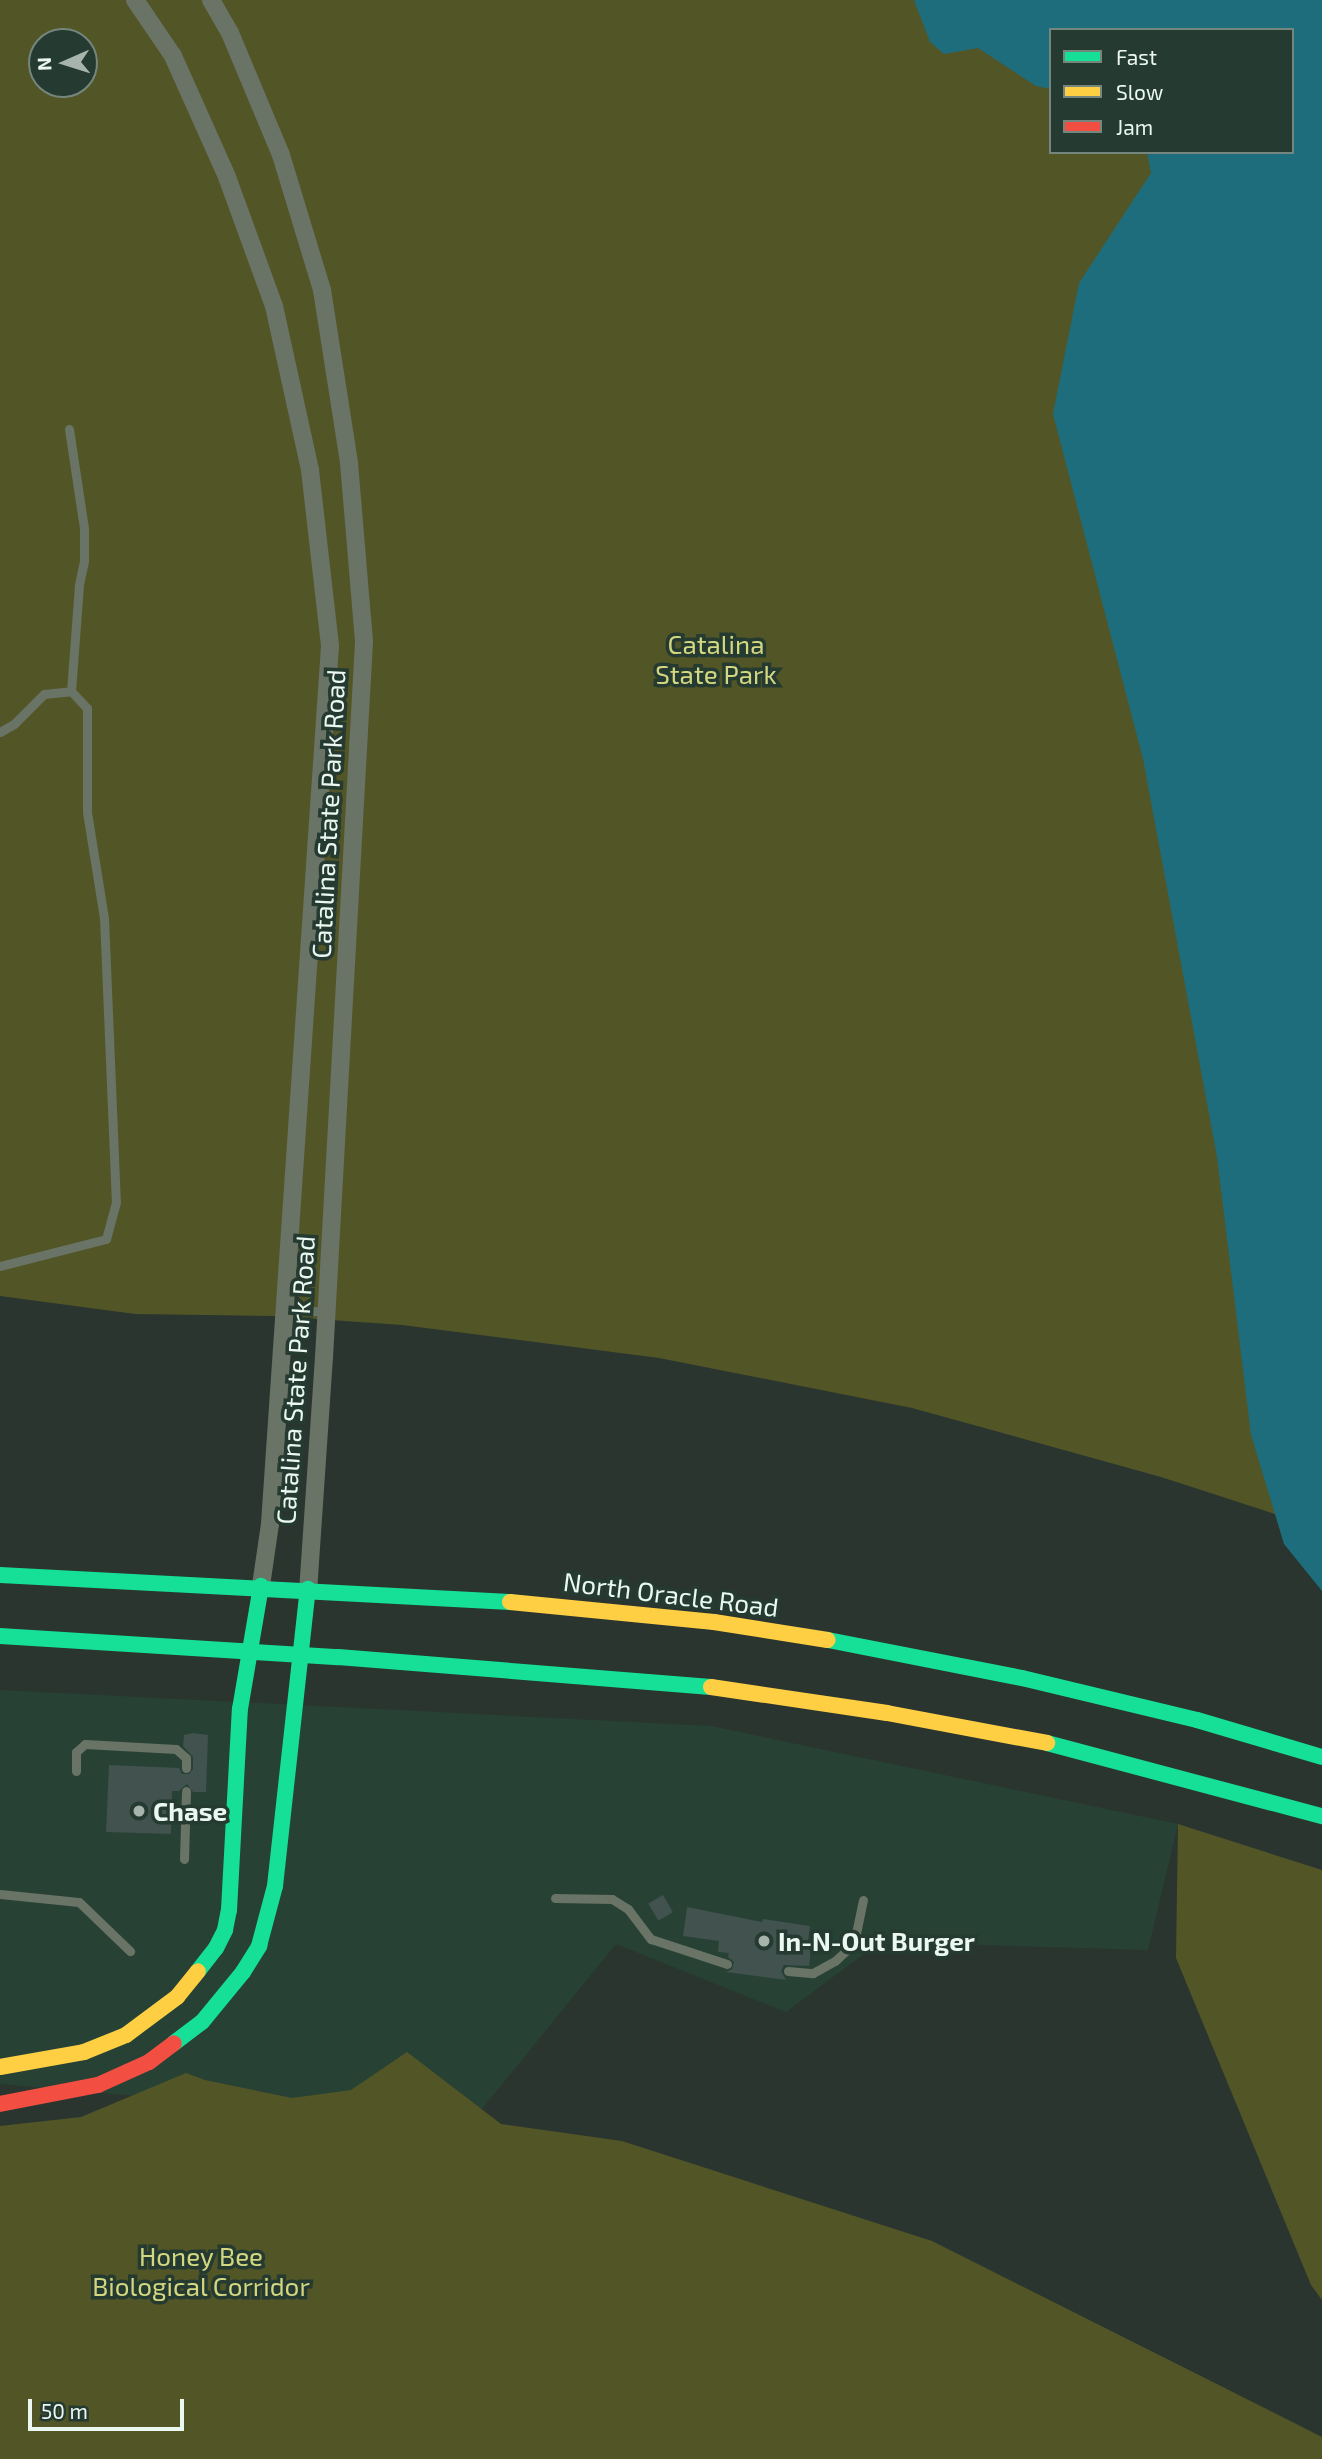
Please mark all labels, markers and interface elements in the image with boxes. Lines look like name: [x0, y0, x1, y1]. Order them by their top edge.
north arrow: [28, 28, 98, 98]
legend: [1049, 28, 1294, 154]
text: Fast: [1116, 44, 1157, 69]
text: N: [32, 57, 55, 71]
text: Slow: [1116, 79, 1163, 104]
text: Jam: [1116, 114, 1153, 139]
park label: Catalina State Park: [655, 628, 777, 690]
street label: Catalina State Park Road: [305, 669, 351, 959]
street label: Catalina State Park Road: [269, 1234, 321, 1526]
street label: North Oracle Road: [562, 1565, 780, 1623]
place label: Chase: [153, 1795, 227, 1827]
marker: Chase: [131, 1803, 147, 1819]
place label: In-N-Out Burger: [778, 1925, 975, 1957]
marker: In-N-Out Burger: [756, 1933, 772, 1949]
park label: Honey Bee Biological Corridor: [92, 2240, 310, 2302]
scale bar: [32, 2386, 187, 2430]
text: 50 m: [41, 2398, 88, 2423]

